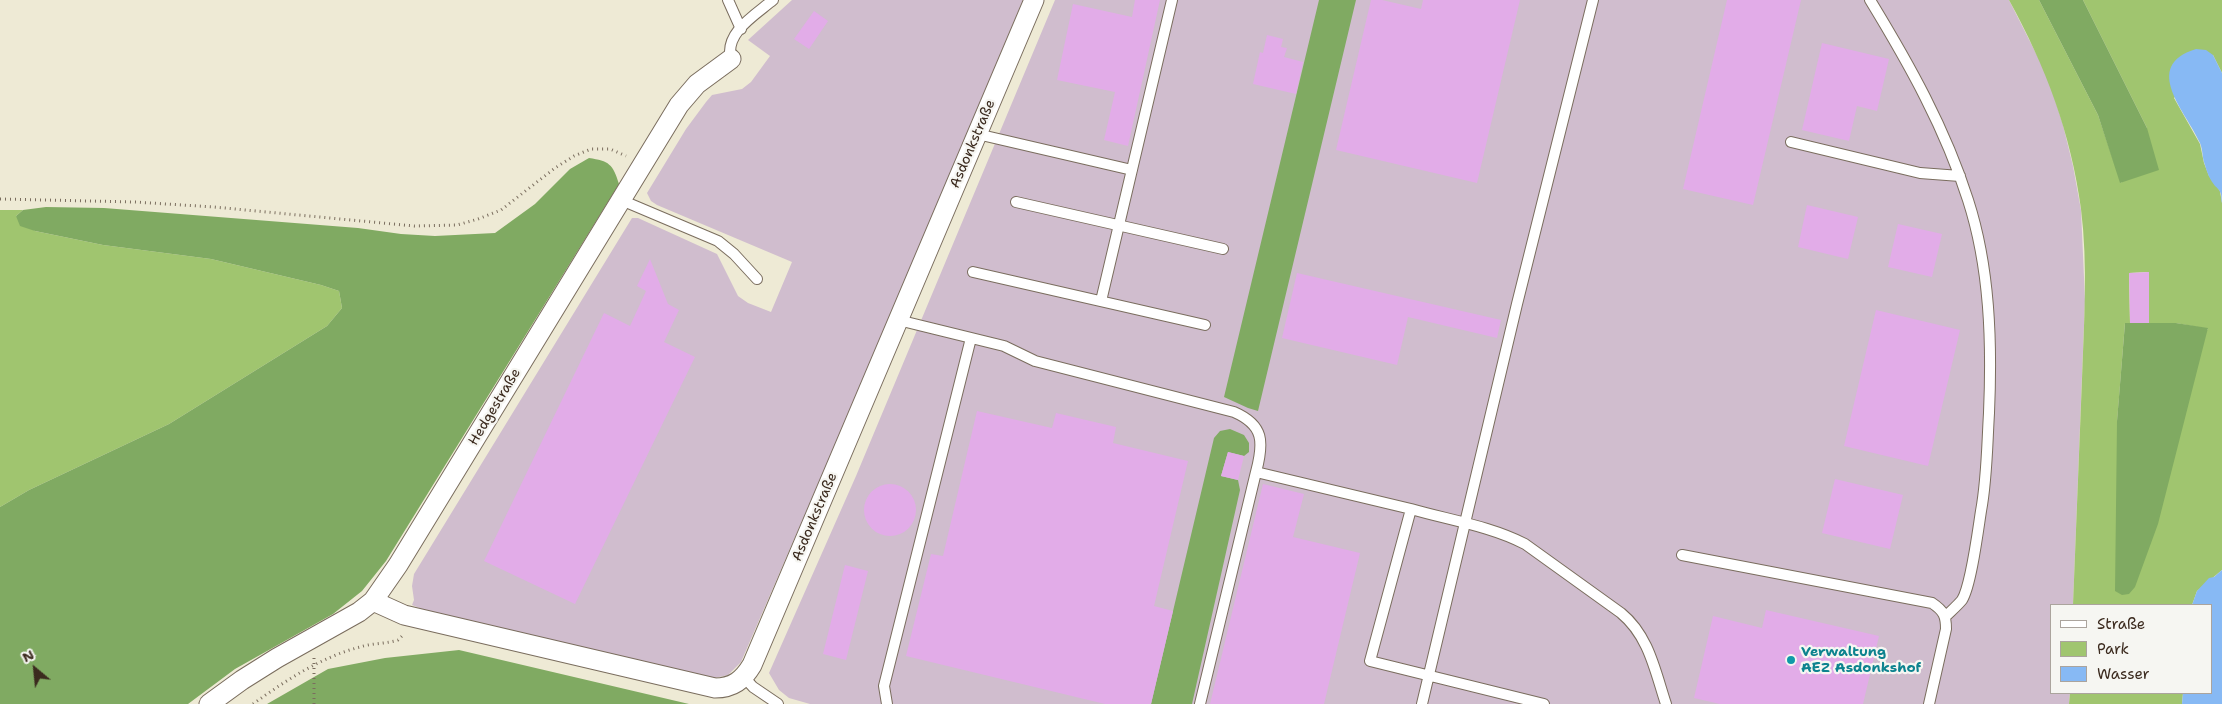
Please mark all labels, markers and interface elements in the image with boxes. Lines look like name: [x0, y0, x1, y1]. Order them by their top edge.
street label: Asdonkstraße: [947, 97, 999, 191]
street label: Hedgestraße: [465, 365, 525, 449]
street label: Asdonkstraße: [789, 470, 841, 564]
legend: [2050, 604, 2212, 694]
text: Straße: [2097, 614, 2145, 634]
text: Park: [2097, 639, 2129, 659]
north arrow: [10, 644, 60, 694]
place label: Verwaltung AEZ Asdonkshof: [1801, 644, 1921, 676]
text: N: [19, 645, 37, 666]
marker: Verwaltung AEZ Asdonkshof: [1785, 654, 1797, 666]
text: Wasser: [2097, 664, 2150, 684]

